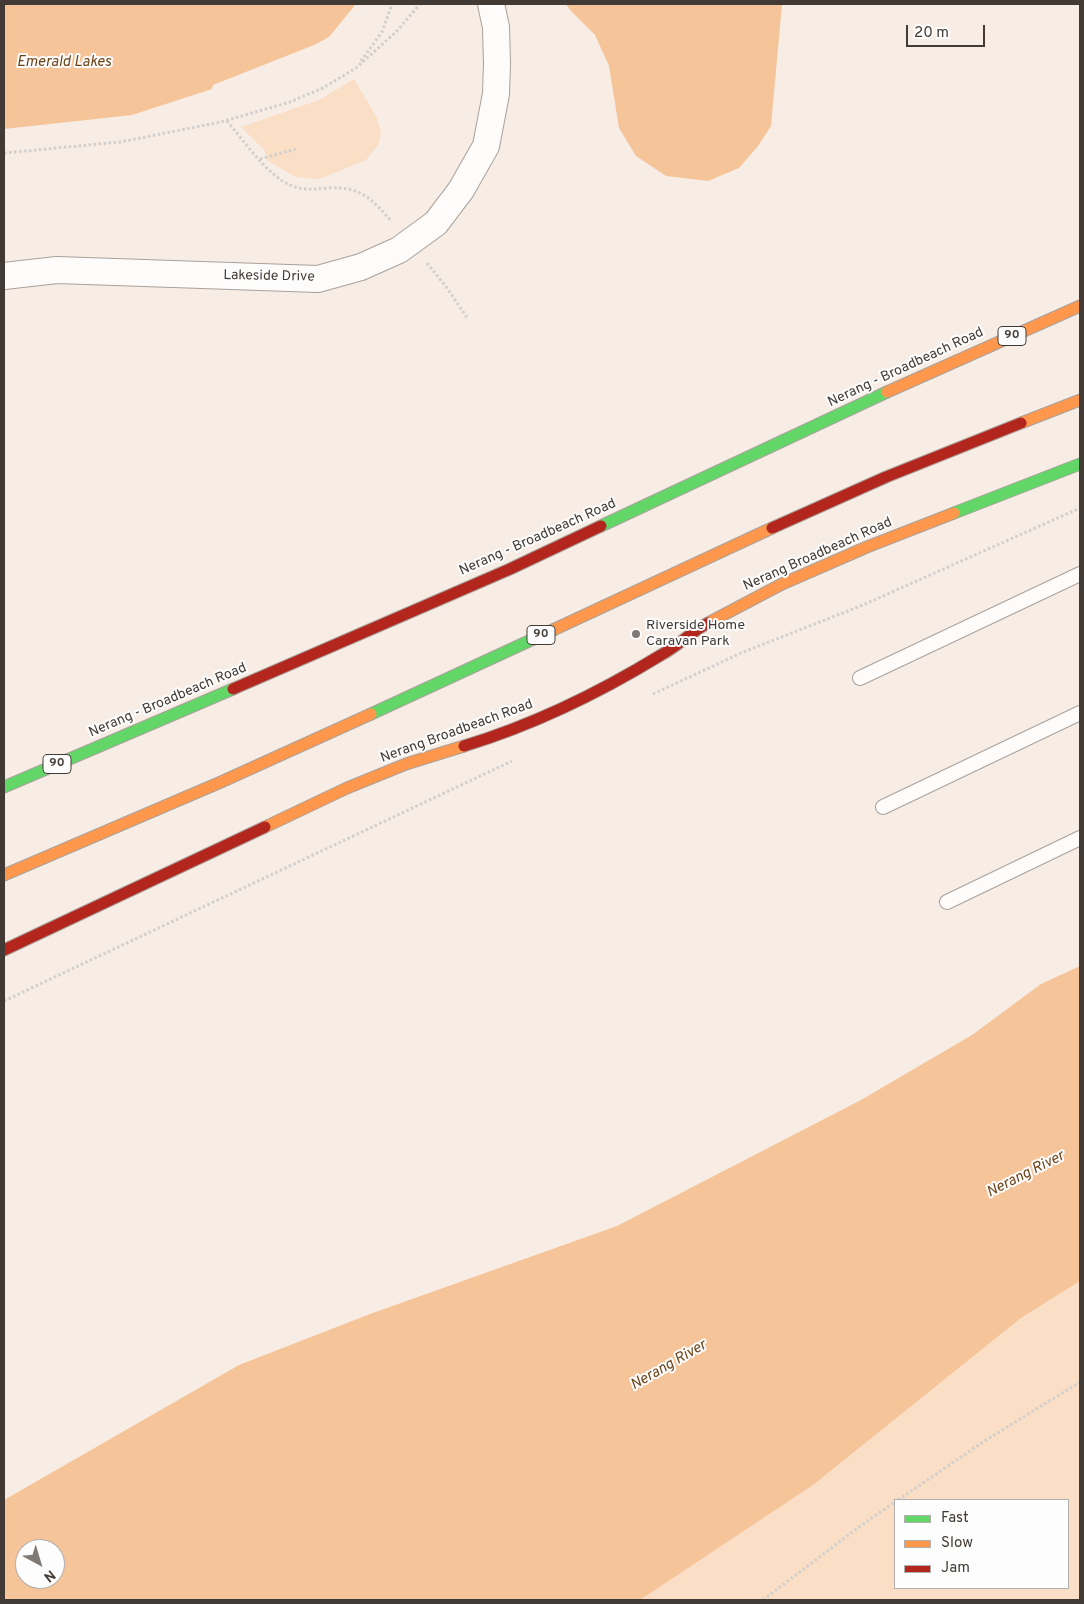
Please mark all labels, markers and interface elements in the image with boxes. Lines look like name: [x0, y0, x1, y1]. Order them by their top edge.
scale bar: [909, 15, 988, 47]
text: 20 m: [914, 24, 949, 43]
water label: Emerald Lakes: [17, 54, 111, 72]
street label: Lakeside Drive: [223, 268, 315, 286]
street label: Nerang - Broadbeach Road: [825, 324, 987, 412]
road number: 90: [998, 326, 1026, 346]
street label: Nerang - Broadbeach Road: [457, 496, 619, 580]
street label: Nerang Broadbeach Road: [741, 515, 895, 595]
place label: Riverside Home Caravan Park: [646, 618, 745, 650]
road number: 90: [527, 626, 555, 644]
marker: Riverside Home Caravan Park: [630, 628, 642, 640]
street label: Nerang - Broadbeach Road: [87, 660, 249, 742]
street label: Nerang Broadbeach Road: [378, 697, 536, 767]
road number: 90: [43, 754, 71, 774]
water label: Nerang River: [984, 1148, 1068, 1202]
water label: Nerang River: [628, 1337, 710, 1395]
legend: [894, 1499, 1069, 1589]
text: Fast: [941, 1509, 969, 1528]
text: Slow: [941, 1534, 973, 1553]
north arrow: [15, 1539, 65, 1589]
text: Jam: [941, 1559, 970, 1578]
text: N: [40, 1565, 58, 1585]

